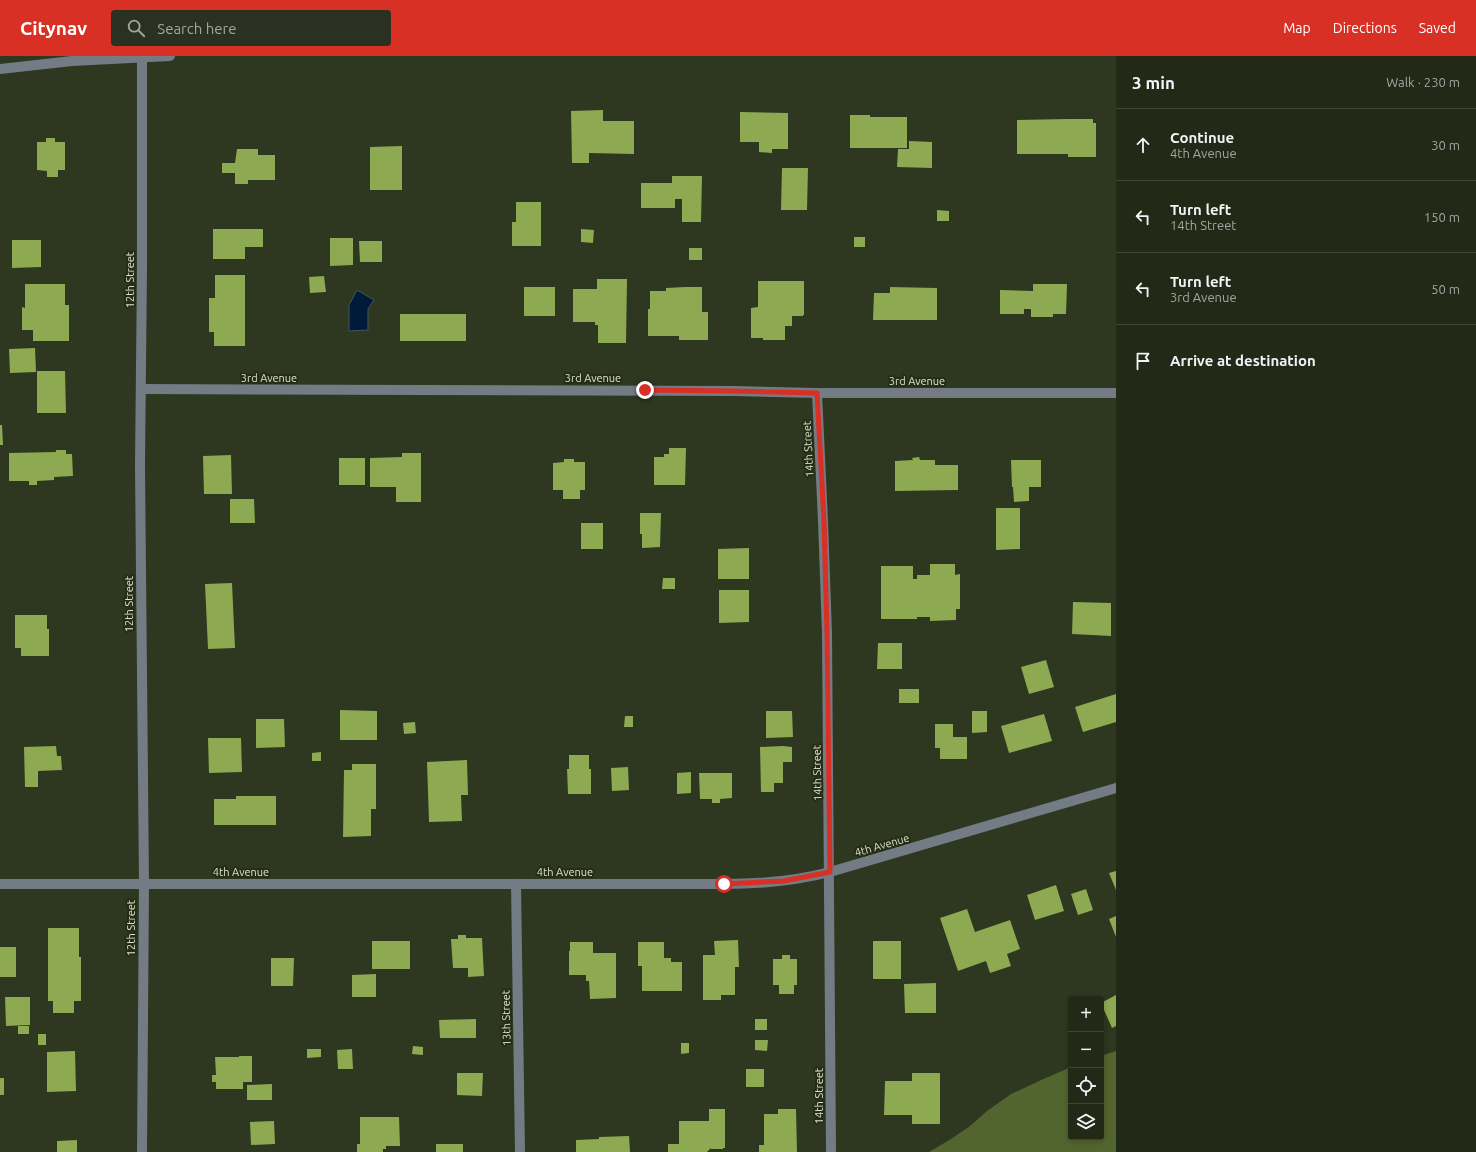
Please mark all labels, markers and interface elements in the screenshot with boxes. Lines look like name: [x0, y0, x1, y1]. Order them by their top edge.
search box: [111, 10, 391, 46]
text: Citynav: [20, 17, 87, 39]
icon: search: [125, 17, 147, 39]
text: Search here: [157, 20, 237, 37]
text: Map: [1283, 20, 1311, 36]
text: Directions: [1333, 20, 1397, 36]
text: Saved: [1419, 20, 1456, 36]
text: 3 min: [1132, 73, 1175, 92]
text: Walk · 230 m: [1386, 75, 1460, 89]
text: Continue: [1170, 129, 1234, 146]
icon: ahead: [1132, 134, 1154, 156]
text: 30 m: [1431, 138, 1460, 152]
text: 4th Avenue: [1170, 146, 1237, 160]
text: Turn left: [1170, 201, 1231, 218]
icon: left: [1132, 206, 1154, 228]
text: 150 m: [1424, 210, 1460, 224]
text: 14th Street: [1170, 218, 1236, 232]
street label: 12th Street: [124, 251, 136, 308]
text: Turn left: [1170, 273, 1231, 290]
icon: left: [1132, 278, 1154, 300]
text: 50 m: [1431, 282, 1460, 296]
text: 3rd Avenue: [1170, 290, 1237, 304]
icon: arrive: [1132, 350, 1154, 372]
text: Arrive at destination: [1170, 352, 1316, 369]
street label: 3rd Avenue: [241, 372, 297, 384]
street label: 3rd Avenue: [565, 372, 621, 384]
street label: 3rd Avenue: [889, 375, 945, 387]
route end: [636, 381, 654, 399]
street label: 14th Street: [801, 420, 815, 477]
street label: 12th Street: [123, 575, 135, 632]
street label: 14th Street: [810, 744, 823, 801]
street label: 4th Avenue: [853, 831, 911, 859]
street label: 4th Avenue: [213, 866, 269, 878]
street label: 4th Avenue: [537, 866, 593, 878]
route start: [715, 875, 733, 893]
street label: 12th Street: [125, 899, 137, 956]
street label: 13th Street: [499, 989, 512, 1046]
map controls: [1068, 996, 1104, 1140]
button: +: [1068, 996, 1104, 1032]
button: −: [1068, 1032, 1104, 1068]
street label: 14th Street: [813, 1067, 825, 1124]
button: locate: [1068, 1068, 1104, 1104]
button: layers: [1068, 1104, 1104, 1140]

